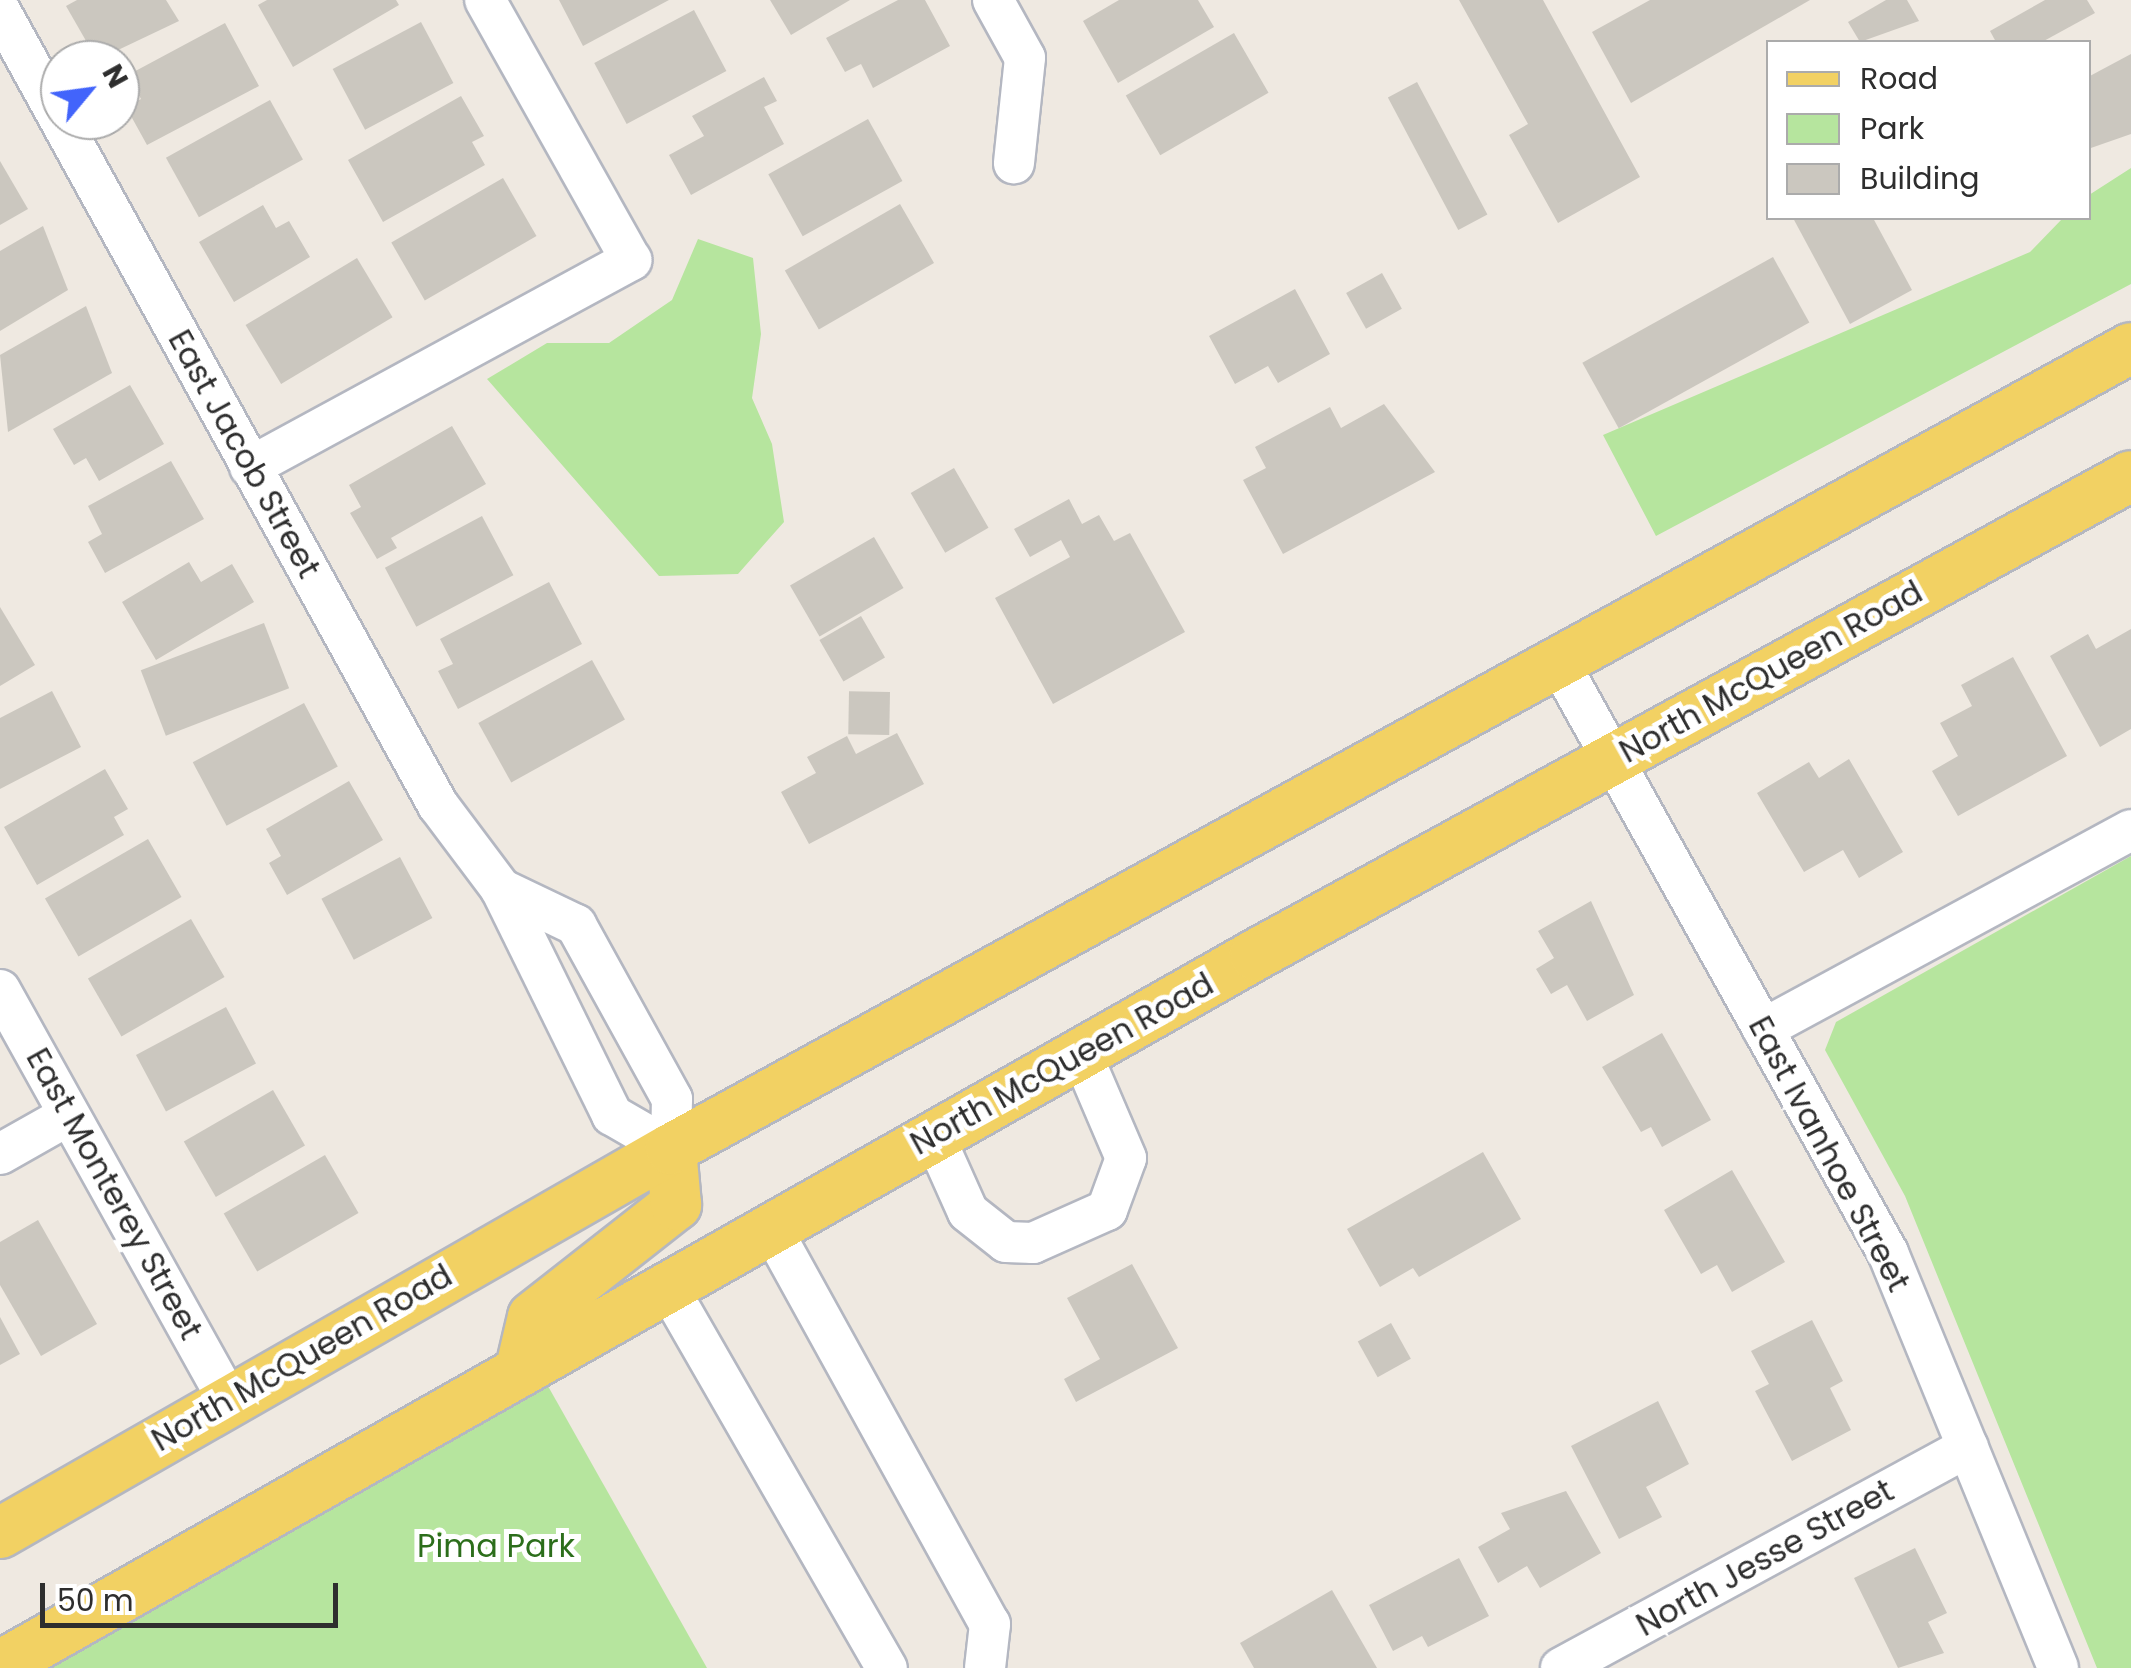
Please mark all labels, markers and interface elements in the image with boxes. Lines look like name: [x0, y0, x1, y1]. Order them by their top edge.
north arrow: [40, 40, 140, 140]
legend: [1766, 40, 2091, 220]
text: Road: [1860, 57, 1938, 100]
text: N: [93, 58, 137, 95]
text: Park: [1860, 107, 1924, 150]
text: Building: [1860, 157, 1980, 200]
street label: East Jacob Street: [160, 323, 328, 585]
street label: North McQueen Road: [1613, 573, 1929, 771]
street label: North McQueen Road: [904, 965, 1220, 1163]
street label: East Ivanhoe Street: [1740, 1010, 1918, 1298]
street label: East Monterey Street: [18, 1042, 210, 1346]
street label: North McQueen Road: [145, 1256, 459, 1460]
street label: North Jesse Street: [1630, 1471, 1900, 1645]
park label: Pima Park: [417, 1527, 575, 1565]
scale bar: [45, 1563, 342, 1625]
text: 50 m: [57, 1579, 134, 1622]

